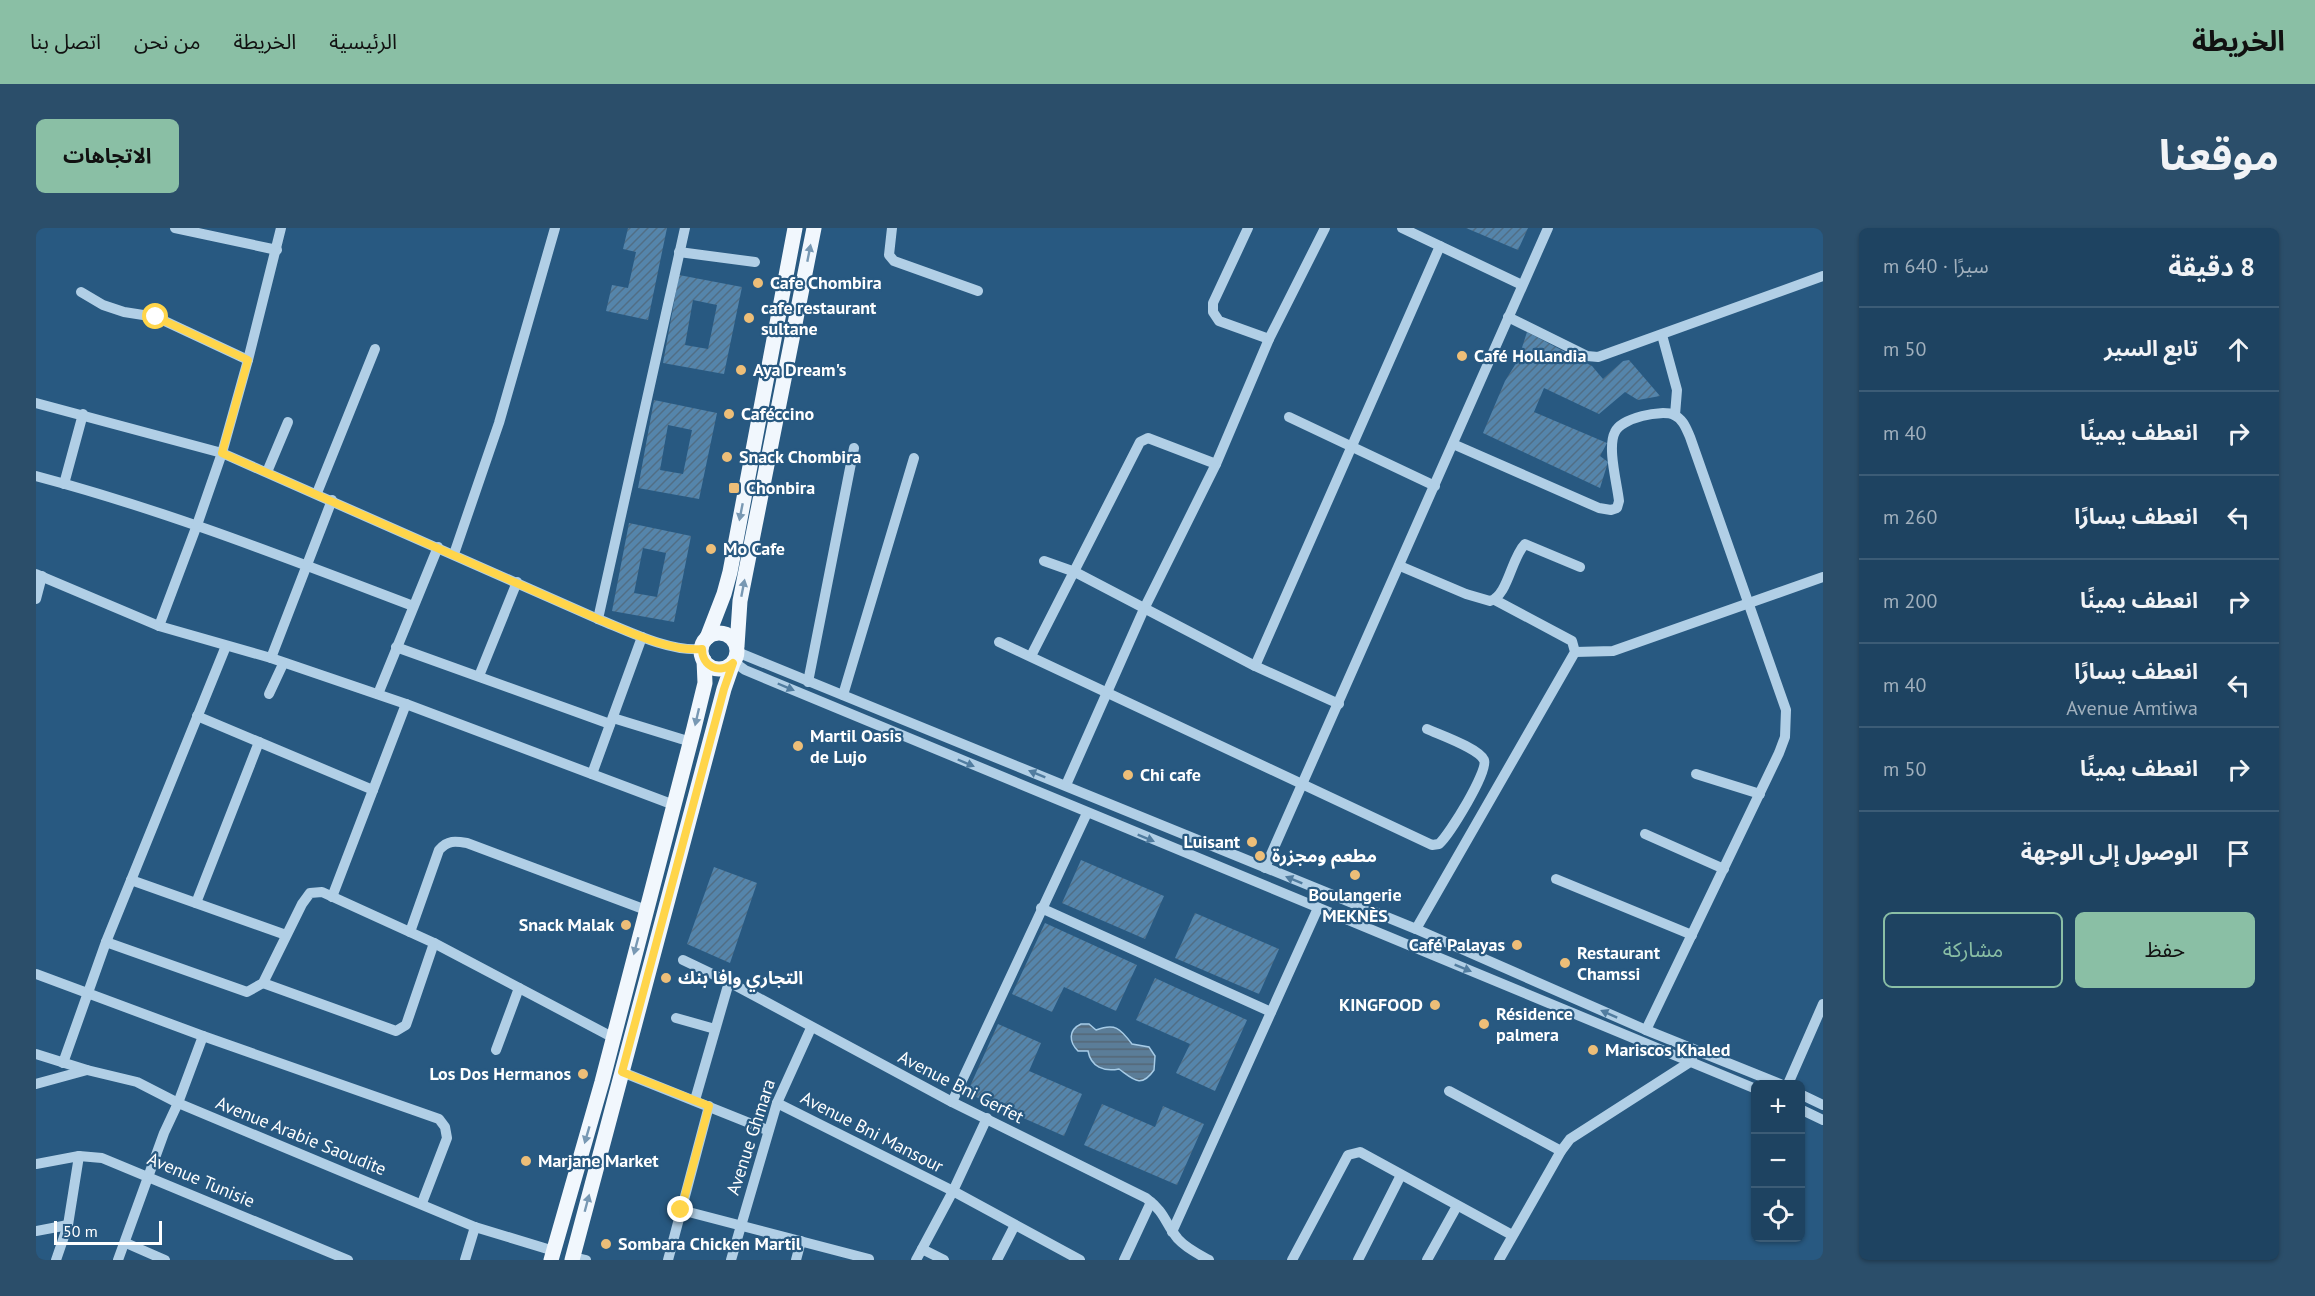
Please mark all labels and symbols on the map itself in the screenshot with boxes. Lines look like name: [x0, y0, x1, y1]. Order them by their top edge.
one-way arrow: [805, 243, 814, 262]
place label: Cafe Chombira: [770, 271, 882, 294]
marker: Cafe Chombira: [751, 276, 765, 290]
place label: cafe restaurant sultane: [761, 296, 877, 340]
route start: [142, 303, 168, 329]
marker: cafe restaurant sultane: [742, 311, 756, 325]
place label: Café Hollandia: [1474, 344, 1586, 367]
marker: Café Hollandia: [1455, 349, 1469, 363]
place label: Aya Dream's: [753, 358, 847, 381]
marker: Aya Dream's: [734, 363, 748, 377]
place label: Caféccino: [741, 402, 814, 425]
marker: Caféccino: [722, 407, 736, 421]
place label: Snack Chombira: [739, 445, 862, 468]
marker: Snack Chombira: [720, 450, 734, 464]
place label: Chonbira: [746, 476, 815, 499]
marker: Chonbira: [727, 481, 741, 495]
one-way arrow: [736, 503, 745, 522]
place label: Mo Cafe: [723, 537, 785, 560]
marker: Mo Cafe: [704, 542, 718, 556]
one-way arrow: [739, 578, 748, 597]
one-way arrow: [778, 682, 796, 692]
one-way arrow: [691, 708, 701, 726]
place label: Martil Oasis de Lujo: [810, 724, 902, 768]
marker: Martil Oasis de Lujo: [791, 739, 805, 753]
one-way arrow: [958, 758, 976, 768]
place label: Chi cafe: [1140, 763, 1201, 786]
one-way arrow: [1027, 768, 1045, 778]
marker: Chi cafe: [1121, 768, 1135, 782]
place label: Luisant: [1184, 830, 1241, 853]
one-way arrow: [1138, 833, 1156, 843]
marker: Luisant: [1245, 835, 1259, 849]
place label: مطعم ومجزرة: [1272, 844, 1377, 869]
marker: مطعم ومجزرة: [1253, 849, 1267, 863]
marker: Boulangerie MEKNÈS: [1348, 868, 1362, 882]
one-way arrow: [1285, 875, 1303, 885]
place label: Boulangerie MEKNÈS: [1308, 883, 1402, 927]
place label: Snack Malak: [519, 913, 614, 936]
marker: Snack Malak: [619, 918, 633, 932]
place label: Café Palayas: [1409, 933, 1505, 956]
one-way arrow: [631, 937, 641, 956]
marker: Café Palayas: [1510, 938, 1524, 952]
place label: Restaurant Chamssi: [1577, 941, 1661, 985]
marker: Restaurant Chamssi: [1558, 956, 1572, 970]
one-way arrow: [1454, 963, 1472, 973]
place label: التجاري وافا بنك: [678, 966, 803, 992]
marker: التجاري وافا بنك: [659, 971, 673, 985]
place label: KINGFOOD: [1339, 993, 1423, 1016]
marker: KINGFOOD: [1428, 998, 1442, 1012]
place label: Résidence palmera: [1496, 1002, 1573, 1046]
one-way arrow: [1600, 1009, 1618, 1019]
marker: Résidence palmera: [1477, 1017, 1491, 1031]
place label: Mariscos Khaled: [1605, 1038, 1730, 1061]
marker: Mariscos Khaled: [1586, 1043, 1600, 1057]
street label: Avenue Bni Gerfet: [894, 1045, 1028, 1128]
place label: Los Dos Hermanos: [429, 1062, 571, 1085]
marker: Los Dos Hermanos: [576, 1067, 590, 1081]
street label: Avenue Ghmara: [721, 1076, 780, 1198]
street label: Avenue Bni Mansour: [797, 1086, 947, 1177]
street label: Avenue Arabie Saoudite: [213, 1091, 390, 1180]
one-way arrow: [582, 1126, 591, 1144]
street label: Avenue Tunisie: [144, 1147, 258, 1212]
place label: Marjane Market: [538, 1149, 659, 1172]
marker: Marjane Market: [519, 1154, 533, 1168]
one-way arrow: [583, 1194, 592, 1212]
route end: [667, 1196, 693, 1222]
scale bar: [54, 1218, 162, 1246]
place label: Sombara Chicken Martil: [618, 1232, 802, 1255]
marker: Sombara Chicken Martil: [599, 1237, 613, 1251]

